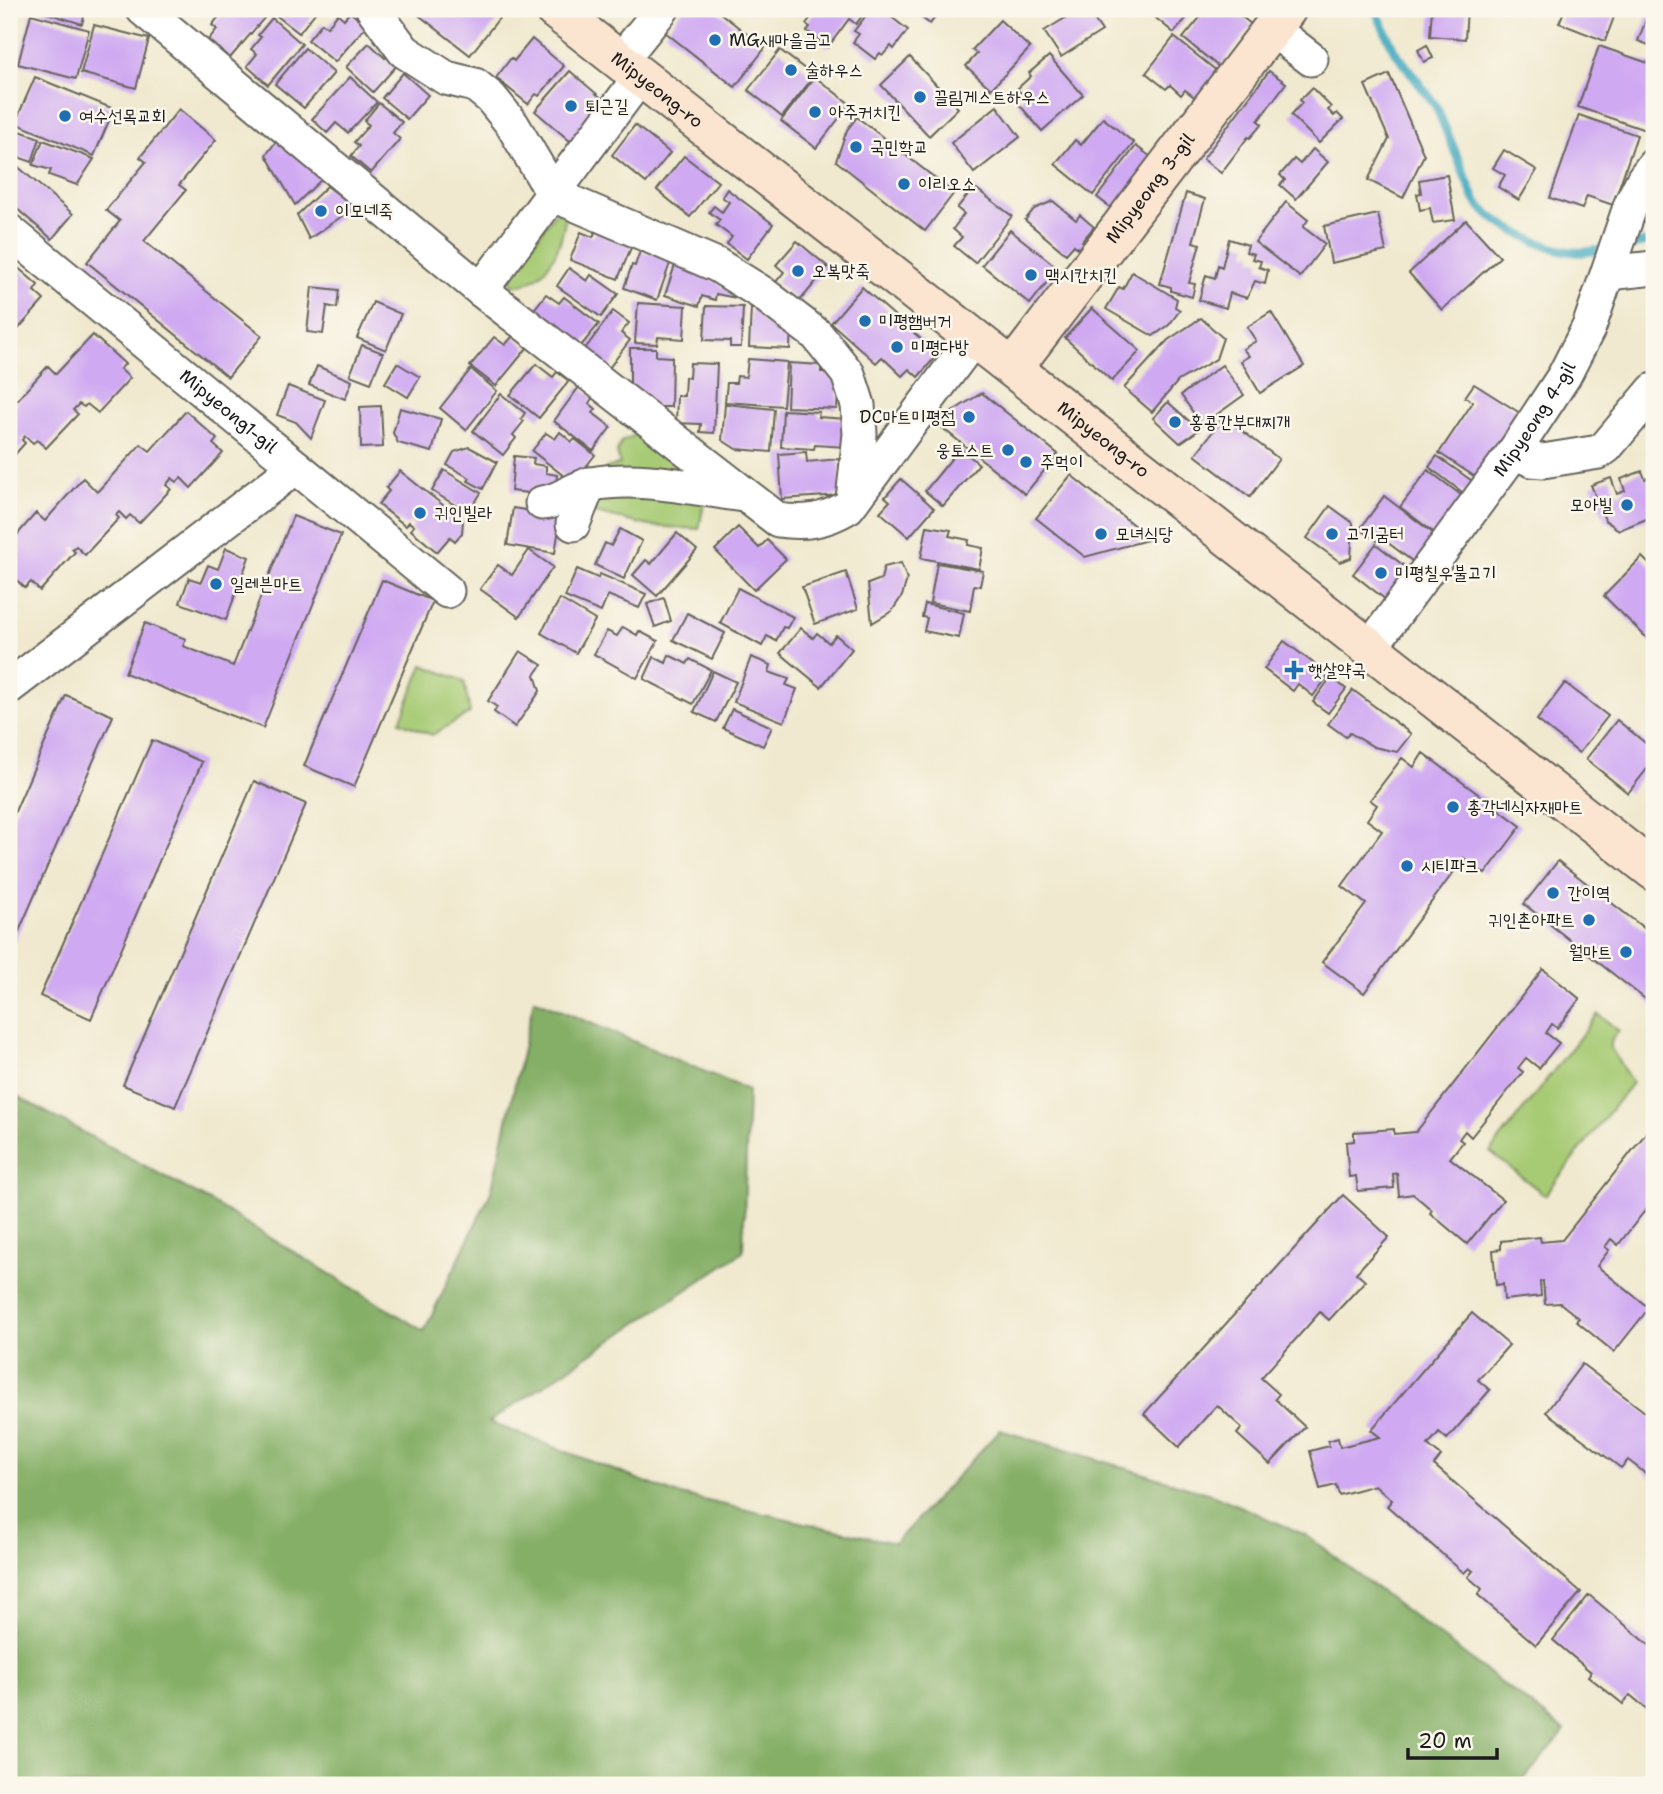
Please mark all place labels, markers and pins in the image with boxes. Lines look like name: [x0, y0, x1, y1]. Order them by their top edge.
place label: MG새마을금고: [729, 28, 832, 52]
marker: MG새마을금고: [707, 32, 723, 48]
place label: 술하우스: [805, 58, 863, 82]
marker: 술하우스: [783, 62, 799, 78]
place label: 끌림게스트하우스: [934, 85, 1050, 109]
marker: 끌림게스트하우스: [912, 89, 928, 105]
place label: 퇴근길: [585, 94, 629, 118]
marker: 퇴근길: [563, 98, 579, 114]
place label: 아주커치킨: [829, 100, 901, 124]
place label: 여수선목교회: [79, 104, 166, 128]
marker: 아주커치킨: [807, 104, 823, 120]
marker: 여수선목교회: [57, 108, 73, 124]
place label: 국민학교: [870, 135, 928, 159]
marker: 국민학교: [848, 139, 864, 155]
place label: 이리오소: [918, 172, 976, 196]
marker: 이리오소: [896, 176, 912, 192]
place label: 이모네죽: [335, 199, 393, 223]
marker: 이모네죽: [313, 203, 329, 219]
place label: 오복맛죽: [812, 259, 870, 283]
marker: 오복맛죽: [790, 263, 806, 279]
place label: 맥시칸치킨: [1045, 263, 1117, 287]
marker: 맥시칸치킨: [1023, 267, 1039, 283]
place label: 미평햄버거: [879, 309, 951, 333]
marker: 미평햄버거: [857, 313, 873, 329]
place label: 미평다방: [911, 335, 969, 359]
marker: 미평다방: [889, 339, 905, 355]
place label: DC마트미평점: [860, 405, 956, 429]
marker: DC마트미평점: [961, 409, 977, 425]
place label: 홍콩간부대찌개: [1189, 410, 1290, 434]
marker: 홍콩간부대찌개: [1167, 414, 1183, 430]
place label: 웅토스트: [936, 438, 994, 462]
marker: 웅토스트: [1000, 442, 1016, 458]
place label: 주먹이: [1040, 450, 1083, 474]
marker: 주먹이: [1018, 454, 1034, 470]
place label: 모아빌: [1570, 493, 1614, 517]
marker: 모아빌: [1619, 497, 1635, 513]
place label: 귀인빌라: [434, 501, 492, 525]
marker: 귀인빌라: [412, 505, 428, 521]
place label: 모녀식당: [1115, 522, 1173, 546]
place label: 고기굼터: [1346, 522, 1404, 546]
marker: 모녀식당: [1093, 526, 1109, 542]
marker: 고기굼터: [1324, 526, 1340, 542]
place label: 미평칠우불고기: [1395, 561, 1496, 585]
marker: 미평칠우불고기: [1373, 565, 1389, 581]
place label: 일레븐마트: [230, 572, 302, 596]
marker: 일레븐마트: [208, 576, 224, 592]
place label: 햇살약국: [1308, 658, 1366, 682]
marker: 햇살약국: [1286, 662, 1302, 678]
place label: 총각네식자재마트: [1467, 795, 1583, 819]
marker: 총각네식자재마트: [1445, 799, 1461, 815]
place label: 시티파크: [1421, 854, 1479, 878]
marker: 시티파크: [1399, 858, 1415, 874]
place label: 간이역: [1567, 881, 1610, 905]
marker: 간이역: [1545, 885, 1561, 901]
place label: 귀인촌아파트: [1488, 908, 1575, 932]
marker: 귀인촌아파트: [1581, 912, 1597, 928]
place label: 월마트: [1569, 940, 1612, 964]
marker: 월마트: [1618, 944, 1634, 960]

